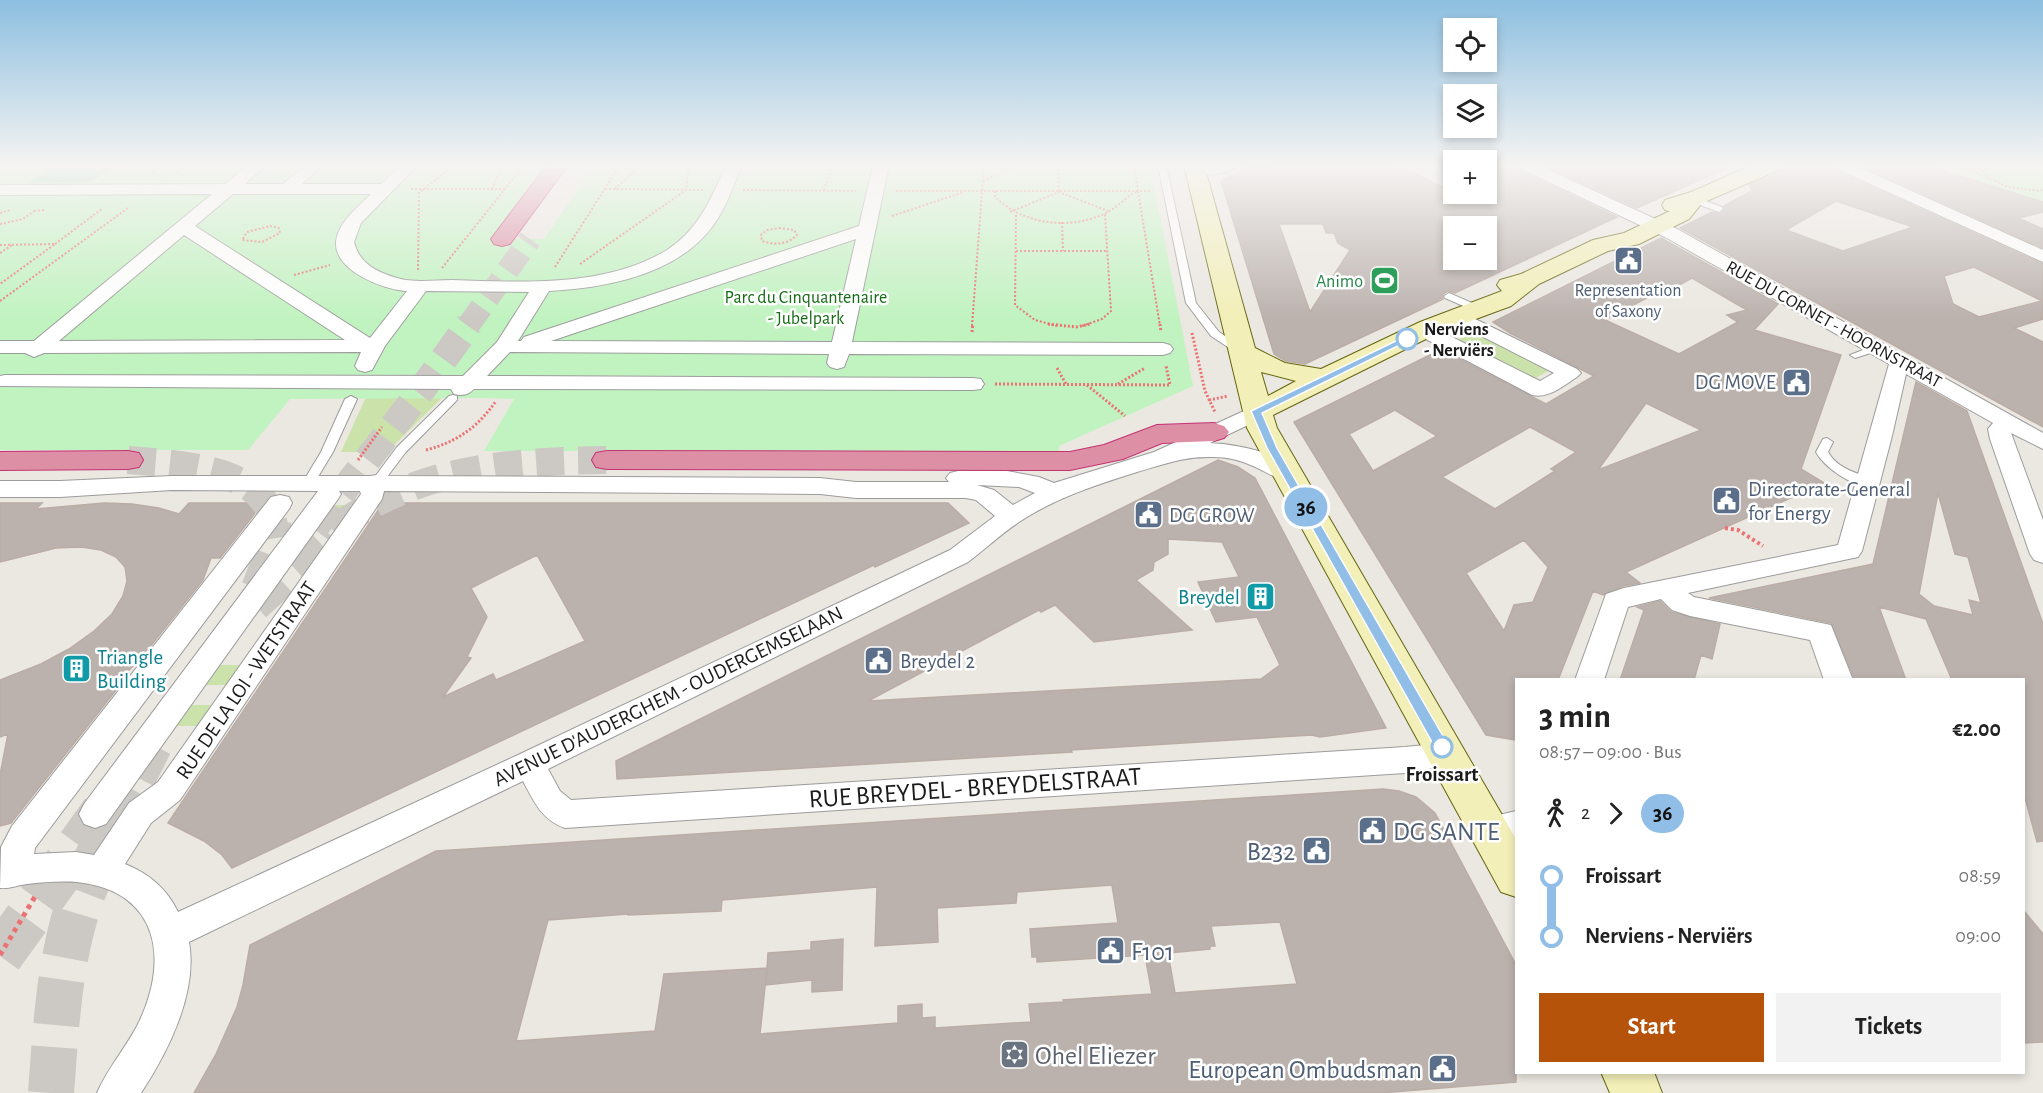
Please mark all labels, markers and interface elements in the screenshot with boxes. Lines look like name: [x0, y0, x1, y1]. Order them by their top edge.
map controls: [1443, 18, 1497, 270]
button: locate: [1443, 18, 1497, 72]
button: layers: [1443, 84, 1497, 138]
button: +: [1443, 150, 1497, 204]
button: −: [1443, 216, 1497, 270]
public building icon: Representation of Saxony: [1612, 245, 1644, 277]
street label: RUE DU CORNET - HOORNSTRAAT: [1723, 258, 1944, 392]
sports icon: Animo: [1368, 265, 1400, 297]
place label: Animo: [1316, 273, 1363, 291]
place label: Representation of Saxony: [1574, 282, 1682, 321]
park label: Parc du Cinquantenaire - Jubelpark: [725, 289, 887, 328]
place label: Nerviens - Nerviërs: [1424, 321, 1494, 360]
marker: Nerviens - Nerviërs: [1396, 328, 1418, 350]
public building icon: DG MOVE: [1781, 366, 1813, 398]
place label: DG MOVE: [1695, 372, 1776, 393]
place label: Directorate-General for Energy: [1748, 479, 1910, 524]
public building icon: Directorate-General for Energy: [1711, 485, 1743, 517]
line badge: 36: [1279, 488, 1333, 526]
text: 36: [1296, 497, 1316, 518]
public building icon: DG GROW: [1132, 499, 1164, 531]
place label: DG GROW: [1169, 505, 1255, 526]
street label: RUE DE LA LOI - WETSTRAAT: [172, 578, 320, 783]
building icon: Breydel: [1245, 581, 1277, 613]
place label: Breydel: [1178, 587, 1240, 608]
street label: AVENUE D'AUDERGHEM - OUDERGEMSELAAN: [490, 602, 846, 790]
public building icon: Breydel 2: [863, 645, 895, 677]
place label: Triangle Building: [97, 647, 167, 692]
place label: Breydel 2: [900, 651, 975, 672]
building icon: Triangle Building: [60, 653, 92, 685]
text: 3 min: [1539, 701, 1611, 734]
text: €2.00: [1952, 718, 2001, 740]
marker: Froissart: [1431, 736, 1453, 758]
text: 08:57 – 09:00 · Bus: [1539, 742, 1682, 762]
street label: RUE BREYDEL - BREYDELSTRAAT: [808, 763, 1143, 813]
place label: Froissart: [1406, 764, 1478, 785]
icon: walk: [1539, 797, 1572, 830]
icon: forward: [1599, 797, 1632, 830]
text: 2: [1581, 803, 1590, 823]
text: 36: [1653, 803, 1672, 824]
public building icon: DG SANTE: [1356, 815, 1388, 847]
place label: DG SANTE: [1393, 819, 1500, 845]
public building icon: B232: [1300, 835, 1332, 867]
place label: B232: [1247, 839, 1295, 865]
text: Froissart: [1585, 865, 1661, 887]
text: 08:59: [1959, 866, 2001, 886]
text: Nerviens - Nerviërs: [1585, 925, 1752, 947]
text: 09:00: [1955, 926, 2001, 946]
public building icon: F101: [1094, 935, 1126, 967]
place label: F101: [1131, 939, 1174, 965]
button: Start: [1539, 993, 1764, 1062]
button: Tickets: [1776, 993, 2001, 1062]
synagogue icon: Ohel Eliezer: [998, 1039, 1030, 1071]
place label: Ohel Eliezer: [1035, 1043, 1156, 1069]
public building icon: European Ombudsman: [1427, 1053, 1459, 1085]
place label: European Ombudsman: [1188, 1057, 1422, 1083]

